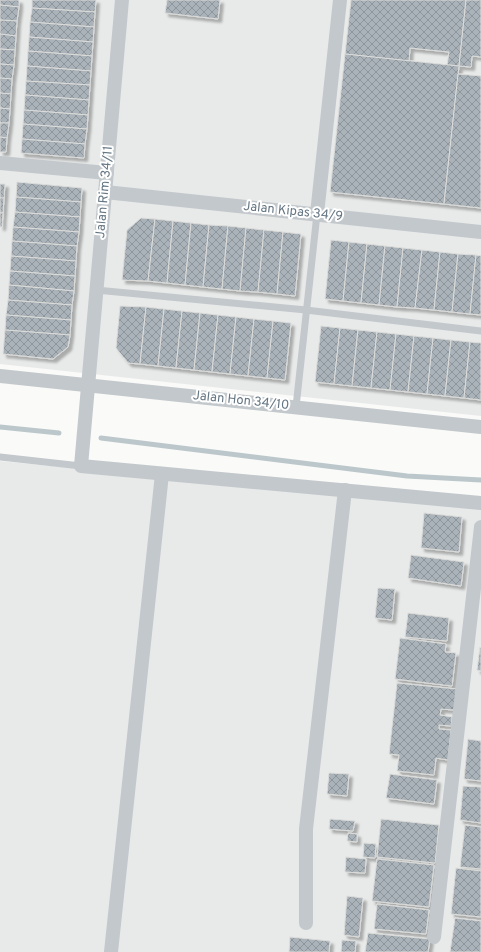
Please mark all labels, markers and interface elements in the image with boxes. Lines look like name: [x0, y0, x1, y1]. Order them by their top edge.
street label: Jalan Rim 34/11: [93, 145, 117, 239]
street label: Jalan Kipas 34/9: [242, 199, 344, 225]
street label: Jalan Hon 34/10: [192, 388, 290, 414]

